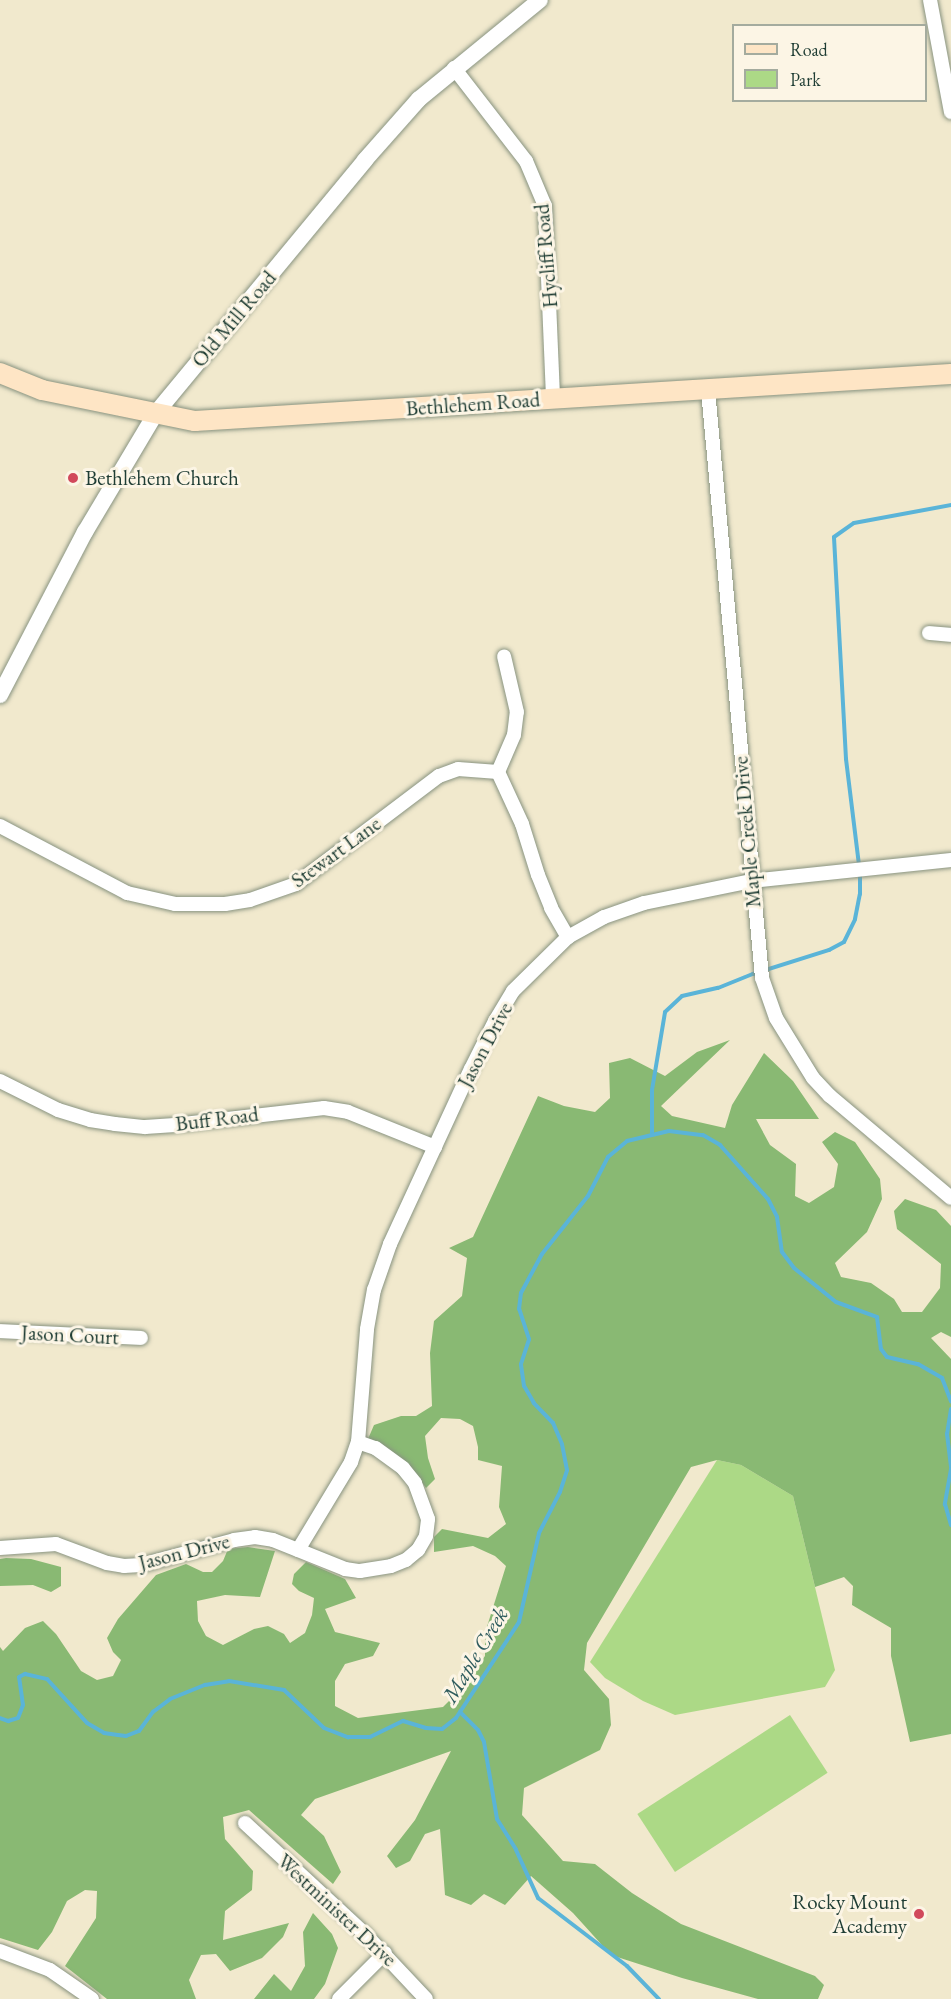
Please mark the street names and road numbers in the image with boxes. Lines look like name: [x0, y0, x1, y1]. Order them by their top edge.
street label: Hycliff Road: [529, 203, 563, 309]
street label: Old Mill Road: [186, 266, 282, 372]
street label: Bethlehem Road: [405, 387, 541, 421]
street label: Maple Creek Drive: [728, 755, 766, 909]
street label: Stewart Lane: [286, 811, 386, 893]
street label: Jason Drive: [452, 998, 518, 1092]
street label: Buff Road: [174, 1101, 260, 1137]
street label: Jason Court: [20, 1320, 120, 1350]
street label: Jason Drive: [136, 1529, 232, 1575]
street label: Westminister Drive: [272, 1848, 402, 1972]

